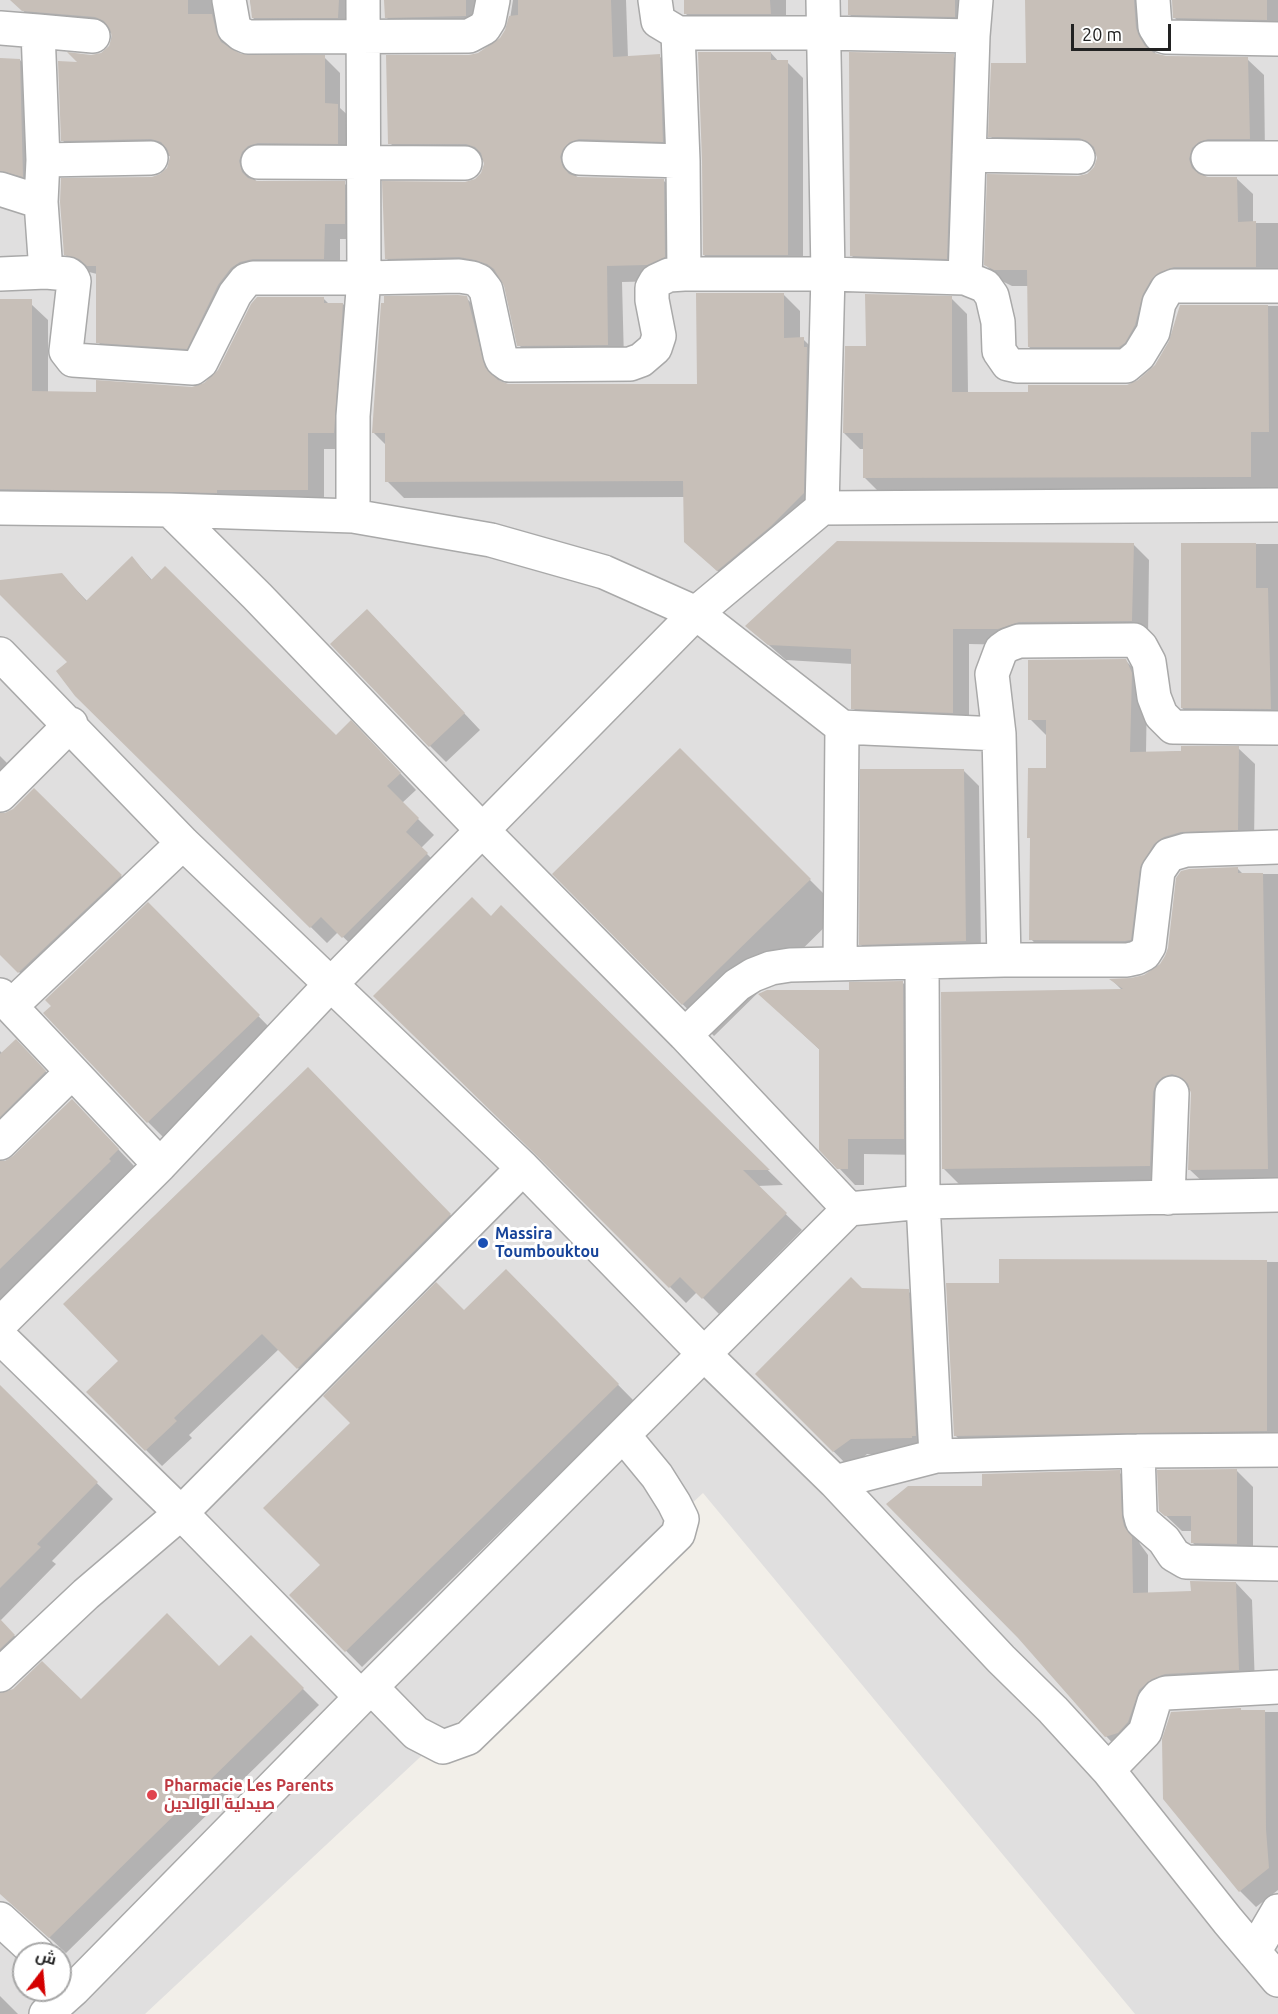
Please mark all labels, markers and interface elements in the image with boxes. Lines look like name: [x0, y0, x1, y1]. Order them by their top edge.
scale bar: [1074, 12, 1174, 50]
text: 20 m: [1082, 24, 1122, 44]
place label: Massira Toumbouktou: [495, 1224, 599, 1262]
marker: Massira Toumbouktou: [476, 1236, 490, 1250]
place label: Pharmacie Les Parents صيدلية الوالدين: [164, 1776, 334, 1814]
marker: Pharmacie Les Parents صيدلية الوالدين: [145, 1788, 159, 1802]
north arrow: [12, 1942, 72, 2002]
text: ش: [34, 1945, 59, 1968]

